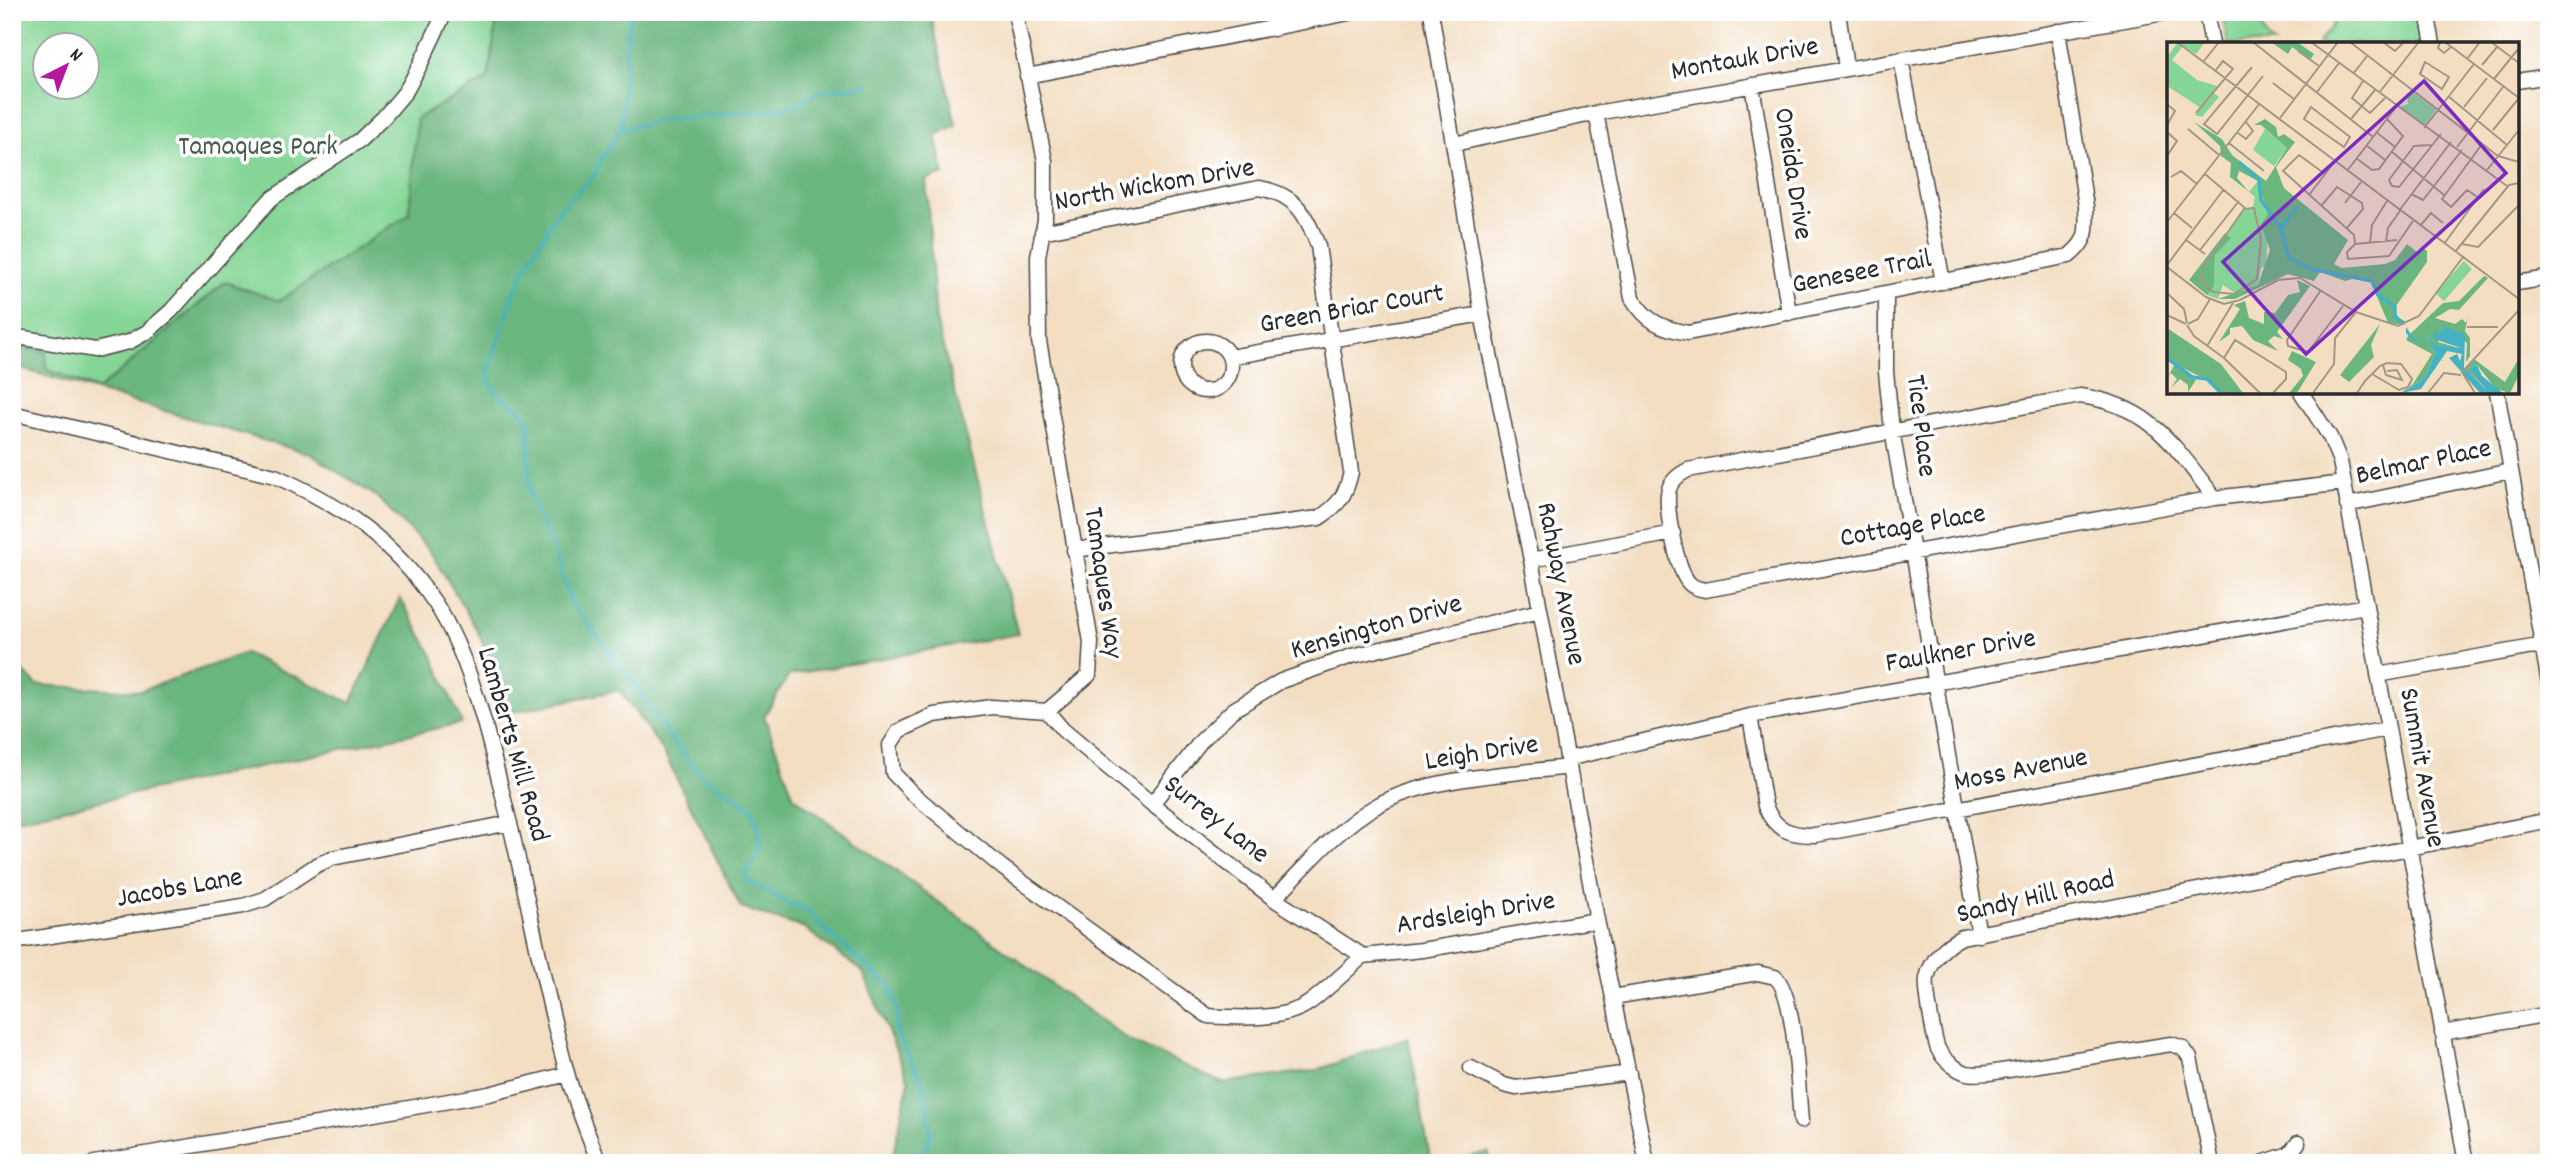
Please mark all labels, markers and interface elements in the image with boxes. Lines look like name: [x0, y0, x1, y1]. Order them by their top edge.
street label: Montauk Drive: [1668, 28, 1822, 94]
north arrow: [32, 32, 102, 102]
inset map: [2167, 42, 2519, 394]
text: N: [63, 43, 88, 69]
street label: Oneida Drive: [1761, 105, 1821, 243]
park label: Tamaques Park: [178, 129, 338, 169]
street label: North Wickom Drive: [1052, 150, 1258, 224]
street label: Genesee Trail: [1789, 241, 1935, 307]
street label: Green Briar Court: [1257, 275, 1447, 347]
street label: Tice Place: [1893, 373, 1945, 479]
street label: Belmar Place: [2353, 430, 2495, 498]
street label: Cottage Place: [1837, 496, 1989, 560]
street label: Rahway Avenue: [1524, 499, 1594, 669]
street label: Tamaques Way: [1071, 505, 1131, 662]
street label: Kensington Drive: [1287, 585, 1467, 673]
street label: Faulkner Drive: [1883, 620, 2039, 686]
street label: Lamberts Mill Road: [464, 643, 558, 847]
street label: Summit Avenue: [2386, 685, 2454, 851]
street label: Leigh Drive: [1422, 726, 1542, 784]
street label: Moss Avenue: [1951, 739, 2091, 805]
street label: Surrey Lane: [1153, 767, 1277, 875]
street label: Jacobs Lane: [114, 859, 246, 921]
street label: Sandy Hill Road: [1953, 861, 2119, 937]
street label: Ardsleigh Drive: [1394, 883, 1558, 947]

